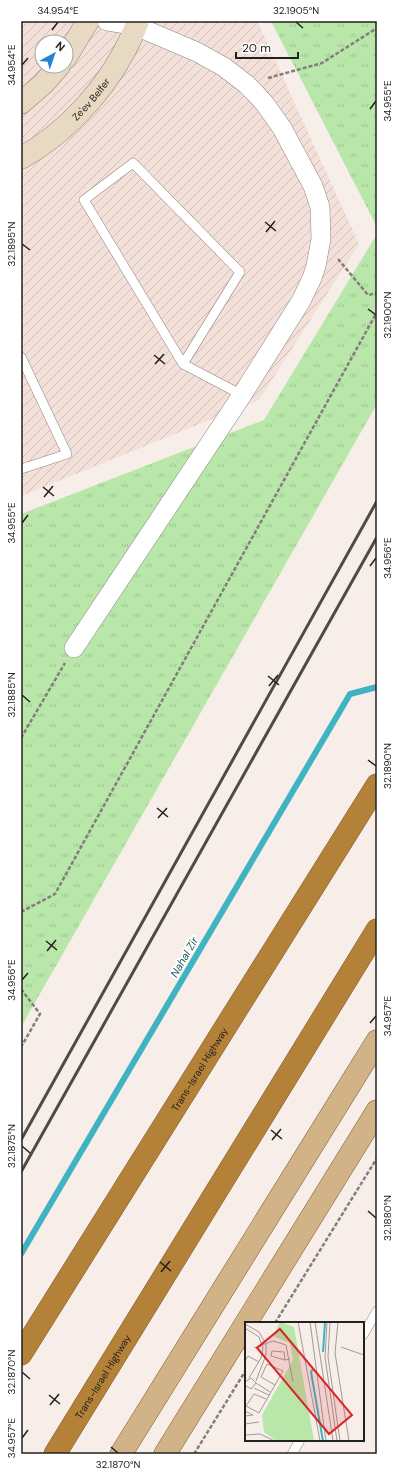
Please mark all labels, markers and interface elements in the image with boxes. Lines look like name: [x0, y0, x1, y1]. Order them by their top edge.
text: 34.954°E: [37, 4, 79, 17]
text: 32.1905°N: [273, 4, 319, 17]
north arrow: [34, 34, 74, 74]
scale bar: [236, 34, 298, 60]
text: N: [53, 38, 68, 54]
text: 20 m: [242, 40, 271, 56]
text: 34.954°E: [5, 44, 18, 86]
street label: Ze'ev Belfer: [69, 75, 113, 123]
text: 34.955°E: [381, 80, 394, 122]
text: 32.1895°N: [5, 221, 18, 267]
text: 32.1900°N: [381, 291, 394, 338]
text: 34.955°E: [5, 502, 18, 544]
text: 34.956°E: [381, 537, 394, 579]
text: 32.1885°N: [5, 672, 18, 718]
text: 32.1890°N: [381, 743, 394, 789]
water label: Nahal Zir: [167, 934, 202, 980]
text: 34.956°E: [5, 959, 18, 1001]
text: 34.957°E: [381, 996, 394, 1036]
street label: Trans-Israel Highway: [169, 1025, 231, 1114]
text: 32.1875°N: [5, 1124, 18, 1168]
text: 32.1880°N: [381, 1195, 394, 1241]
inset map: [245, 1322, 364, 1441]
street label: Trans-Israel Highway: [72, 1332, 134, 1421]
text: 32.1870°N: [5, 1350, 18, 1394]
text: 34.957°E: [5, 1418, 18, 1458]
text: 32.1870°N: [96, 1458, 140, 1471]

